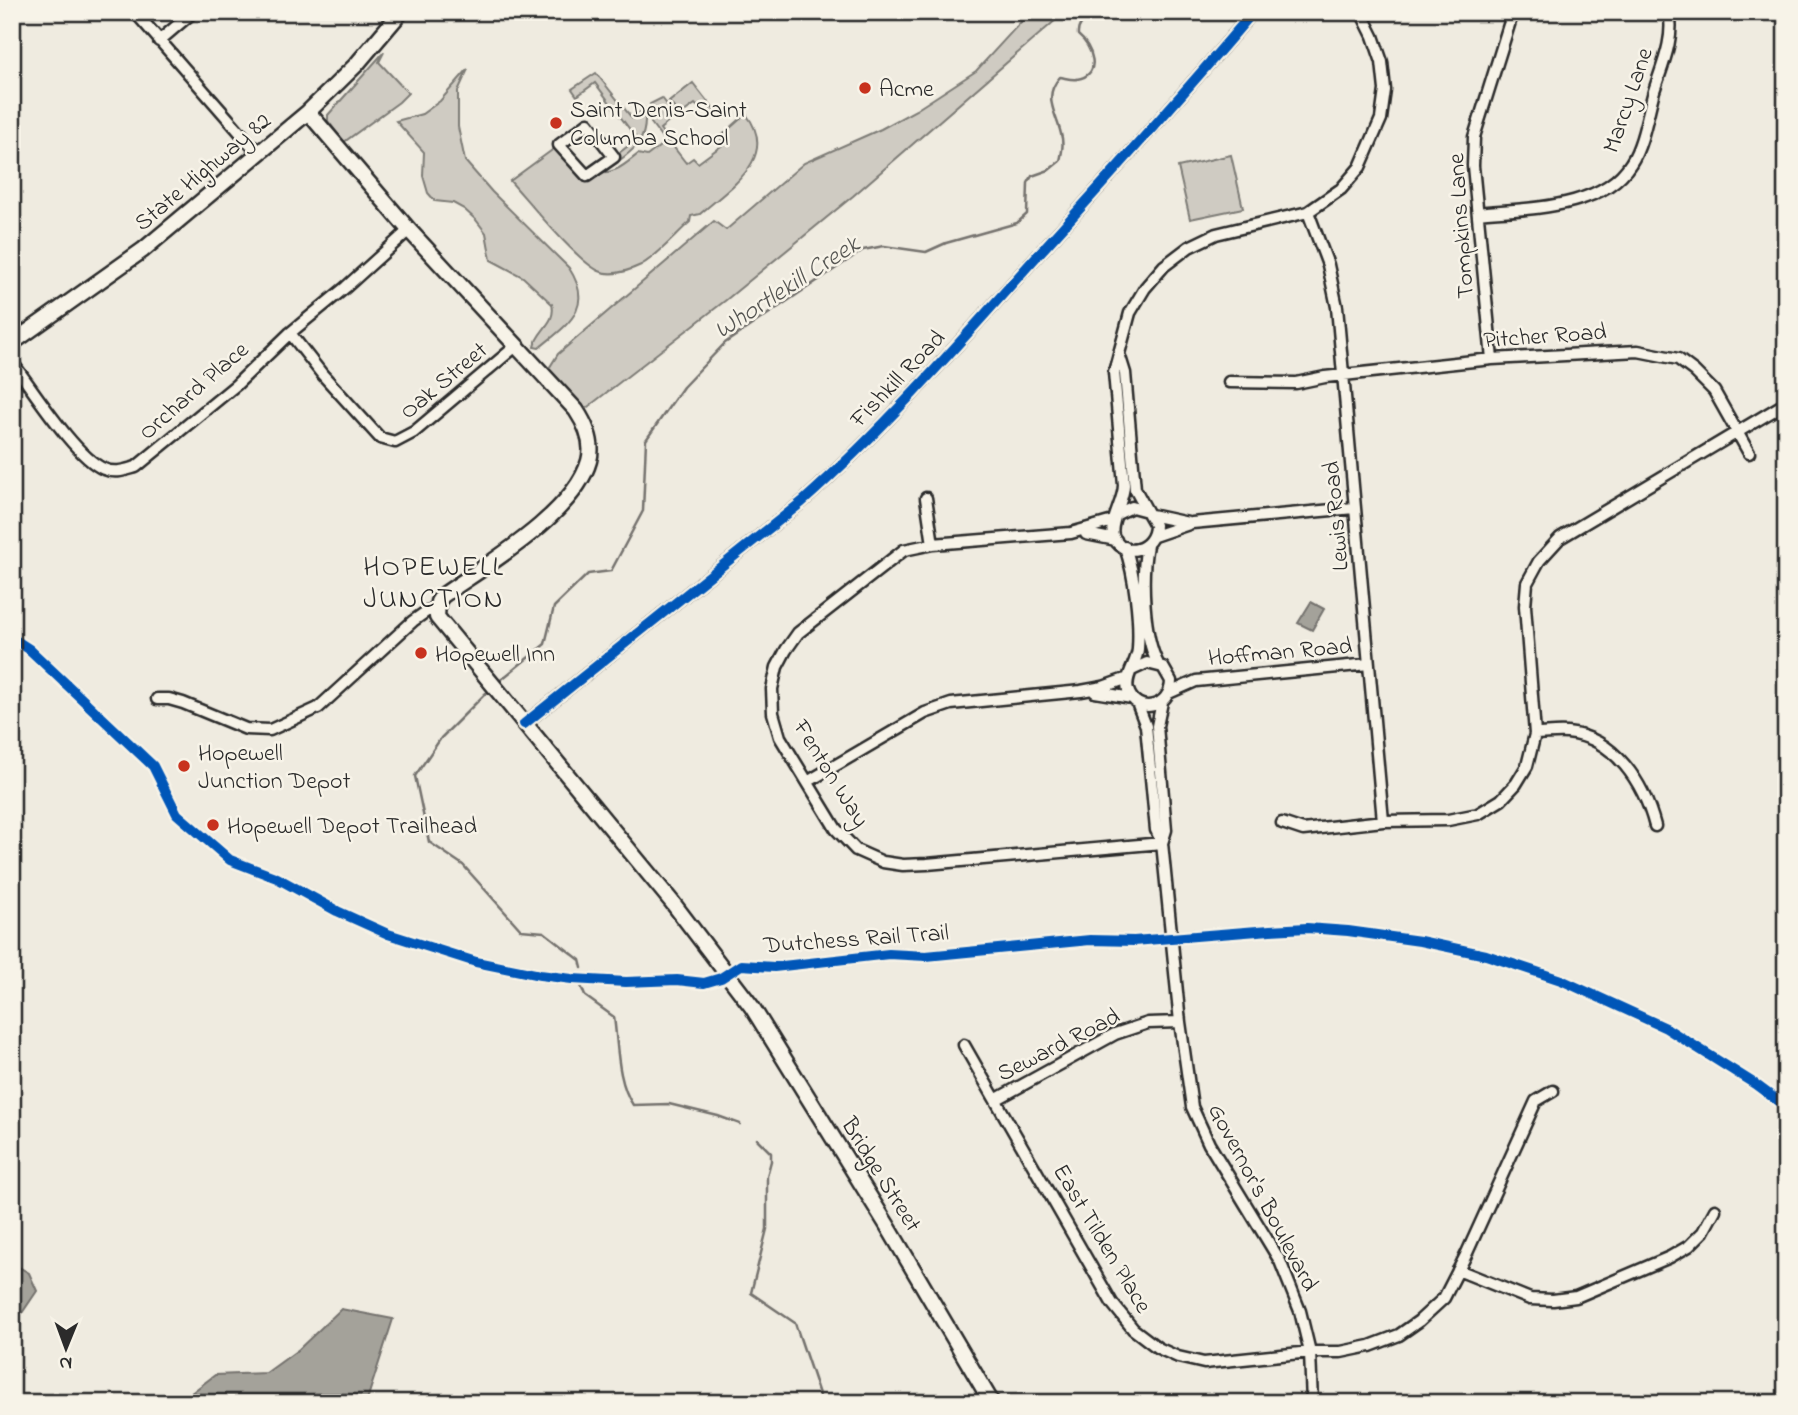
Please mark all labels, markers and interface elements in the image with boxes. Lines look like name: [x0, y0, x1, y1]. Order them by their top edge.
street label: Marcy Lane: [1595, 43, 1665, 159]
place label: Acme: [879, 73, 934, 108]
marker: Acme: [857, 80, 873, 96]
place label: Saint Denis-Saint Columba School: [570, 94, 747, 157]
street label: State Highway 82: [127, 105, 281, 242]
marker: Saint Denis-Saint Columba School: [548, 115, 564, 131]
street label: Tompkins Lane: [1440, 152, 1485, 300]
water label: Whortlekill Creek: [707, 226, 869, 350]
street label: Pitcher Road: [1482, 316, 1608, 359]
street label: Fishkill Road: [842, 322, 955, 437]
street label: Orchard Place: [132, 334, 258, 450]
street label: Oak Street: [393, 335, 496, 429]
street label: Lewis Road: [1315, 459, 1360, 572]
district label: HOPEWELL JUNCTION: [363, 548, 505, 621]
street label: Hoffman Road: [1207, 630, 1354, 677]
place label: Hopewell Inn: [435, 638, 555, 673]
marker: Hopewell Inn: [413, 645, 429, 661]
street label: Fenton Way: [781, 713, 877, 836]
place label: Hopewell Junction Depot: [198, 737, 351, 800]
marker: Hopewell Junction Depot: [176, 758, 192, 774]
place label: Hopewell Depot Trailhead: [227, 810, 477, 845]
marker: Hopewell Depot Trailhead: [205, 817, 221, 833]
street label: Dutchess Rail Trail: [761, 917, 950, 964]
street label: Seward Road: [991, 1000, 1127, 1092]
street label: Governor's Boulevard: [1197, 1098, 1326, 1299]
street label: Bridge Street: [830, 1110, 929, 1239]
street label: East Tilden Place: [1042, 1158, 1159, 1321]
north arrow: [32, 1314, 102, 1384]
text: N: [59, 1349, 72, 1376]

